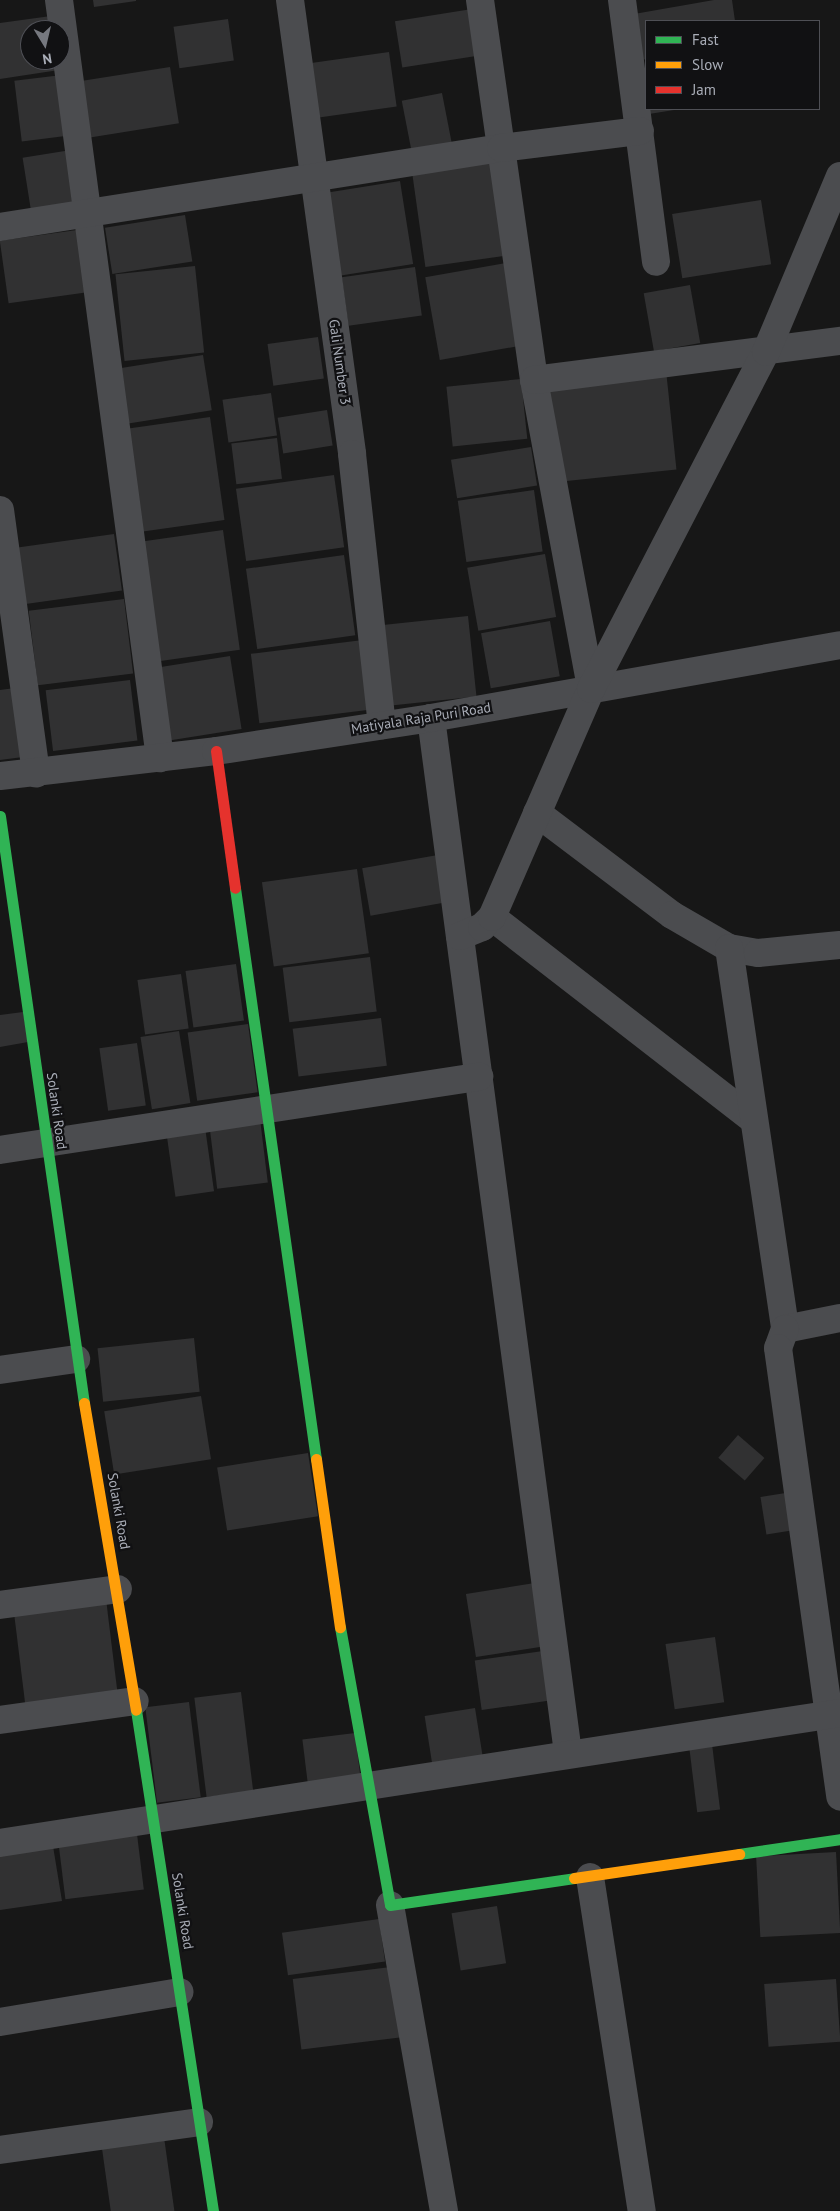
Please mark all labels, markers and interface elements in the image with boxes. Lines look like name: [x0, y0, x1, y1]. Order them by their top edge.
north arrow: [20, 20, 70, 70]
legend: [645, 20, 820, 110]
text: Fast: [692, 30, 719, 49]
text: N: [41, 49, 53, 68]
text: Slow: [692, 55, 723, 74]
text: Jam: [692, 80, 716, 99]
street label: Gali Number 3: [326, 318, 354, 406]
street label: Matiyala Raja Puri Road: [350, 699, 492, 737]
street label: Solanki Road: [43, 1071, 71, 1151]
street label: Solanki Road: [104, 1471, 134, 1551]
street label: Solanki Road: [169, 1871, 197, 1951]

